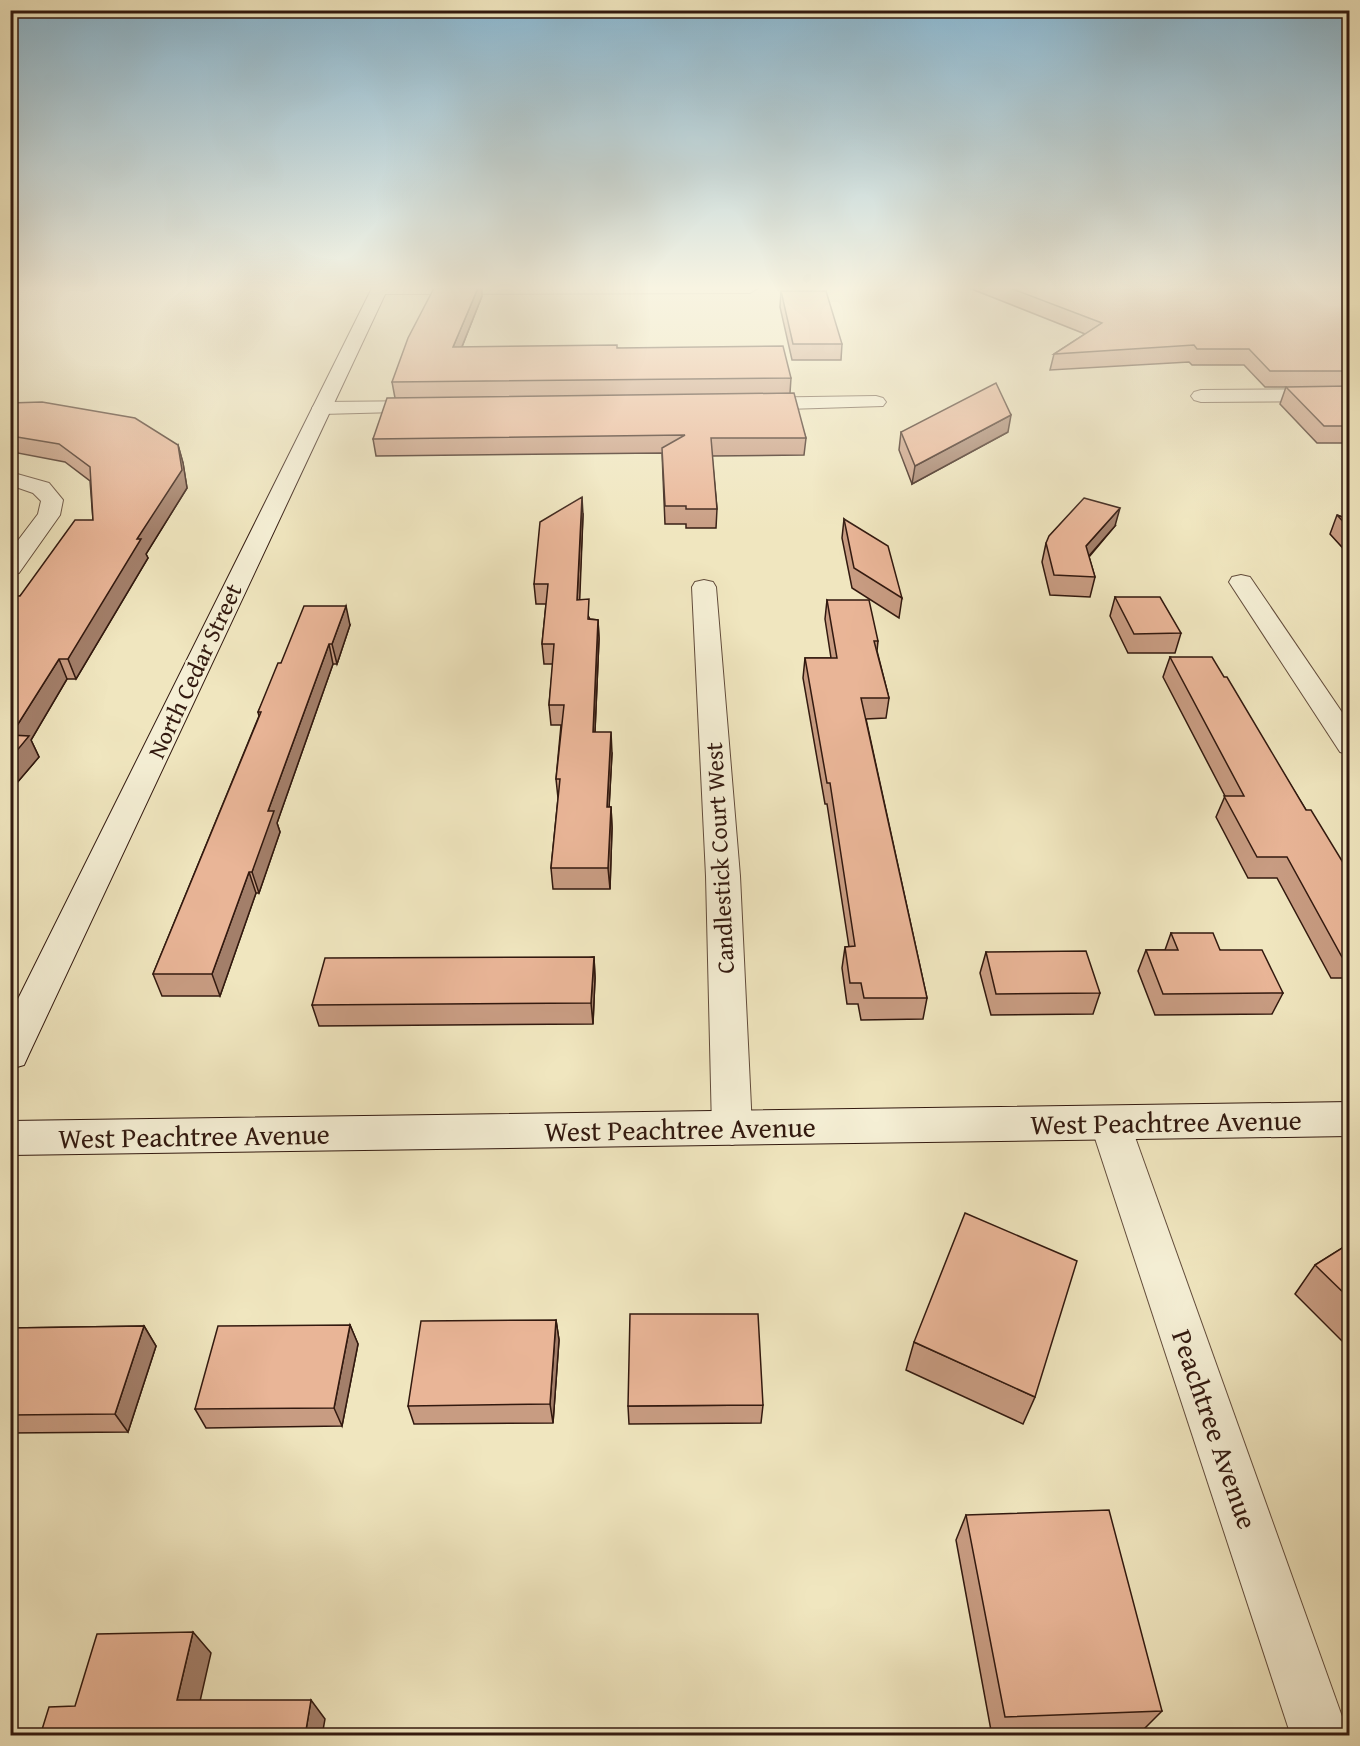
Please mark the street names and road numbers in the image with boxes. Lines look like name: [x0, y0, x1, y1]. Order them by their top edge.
street label: North Cedar Street: [139, 577, 251, 764]
street label: Candlestick Court West: [696, 741, 743, 975]
street label: West Peachtree Avenue: [1030, 1099, 1302, 1144]
street label: West Peachtree Avenue: [544, 1106, 816, 1151]
street label: West Peachtree Avenue: [58, 1113, 330, 1158]
street label: Peachtree Avenue: [1162, 1324, 1269, 1534]

